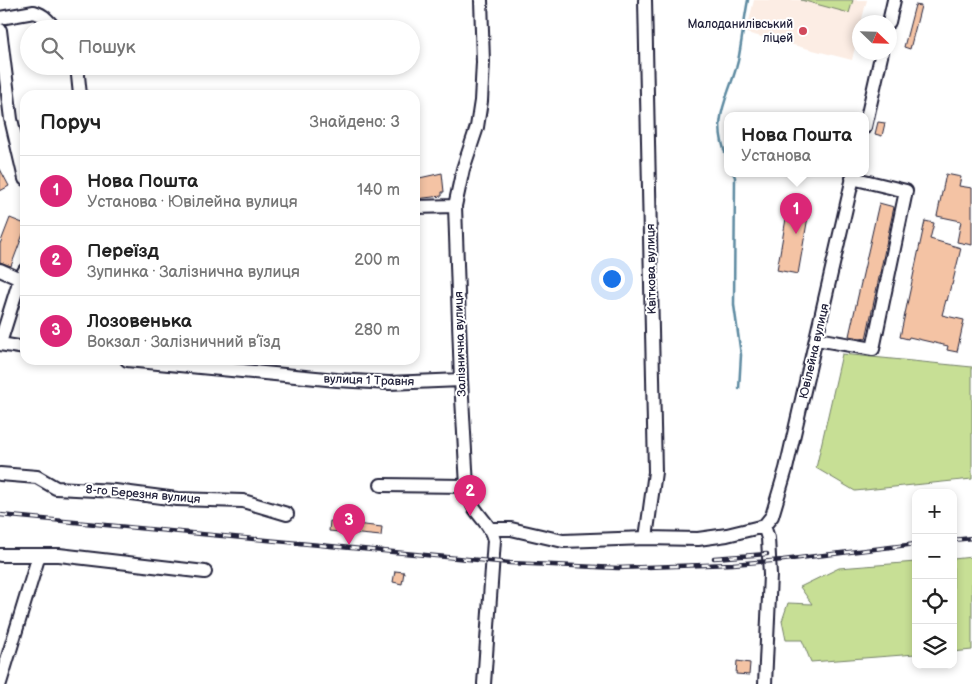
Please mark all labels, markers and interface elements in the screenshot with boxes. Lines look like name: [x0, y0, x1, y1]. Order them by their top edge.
north arrow: [852, 15, 897, 60]
place label: Малоданилівський ліцей: [687, 17, 793, 46]
search box: [20, 20, 420, 75]
marker: Малоданилівський ліцей: [797, 25, 809, 37]
icon: search: [38, 34, 66, 62]
text: Пошук: [78, 36, 136, 59]
text: Поруч: [40, 110, 101, 135]
popup: [724, 112, 869, 177]
text: Знайдено: 3: [310, 113, 400, 132]
text: Нова Пошта: [741, 124, 852, 147]
text: Установа: [741, 147, 811, 166]
text: Нова Пошта: [87, 170, 198, 193]
text: 1: [53, 181, 59, 200]
text: 140 m: [357, 181, 400, 200]
text: Установа · Ювілейна вулиця: [87, 193, 298, 212]
pin: 1: [780, 193, 812, 234]
street label: Квіткова вулиця: [643, 223, 660, 314]
text: Переїзд: [87, 240, 159, 263]
text: 2: [51, 251, 61, 270]
text: 200 m: [354, 251, 400, 270]
text: Зупинка · Залізнична вулиця: [87, 263, 300, 282]
your location: [599, 266, 625, 292]
street label: Залізнична вулиця: [451, 291, 470, 397]
street label: Ювілейна вулиця: [796, 302, 833, 400]
text: Лозовенька: [87, 310, 192, 333]
text: 3: [51, 321, 61, 340]
text: 280 m: [354, 321, 400, 340]
text: Вокзал · Залізничний в’їзд: [87, 333, 281, 352]
street label: вулиця 1 Травня: [323, 371, 415, 390]
pin: 2: [454, 475, 486, 516]
street label: 8-го Березня вулиця: [85, 482, 201, 507]
map controls: [912, 489, 957, 669]
button: +: [912, 489, 957, 534]
pin: 3: [333, 504, 365, 545]
button: −: [912, 534, 957, 579]
button: locate: [912, 579, 957, 624]
button: layers: [912, 624, 957, 669]

